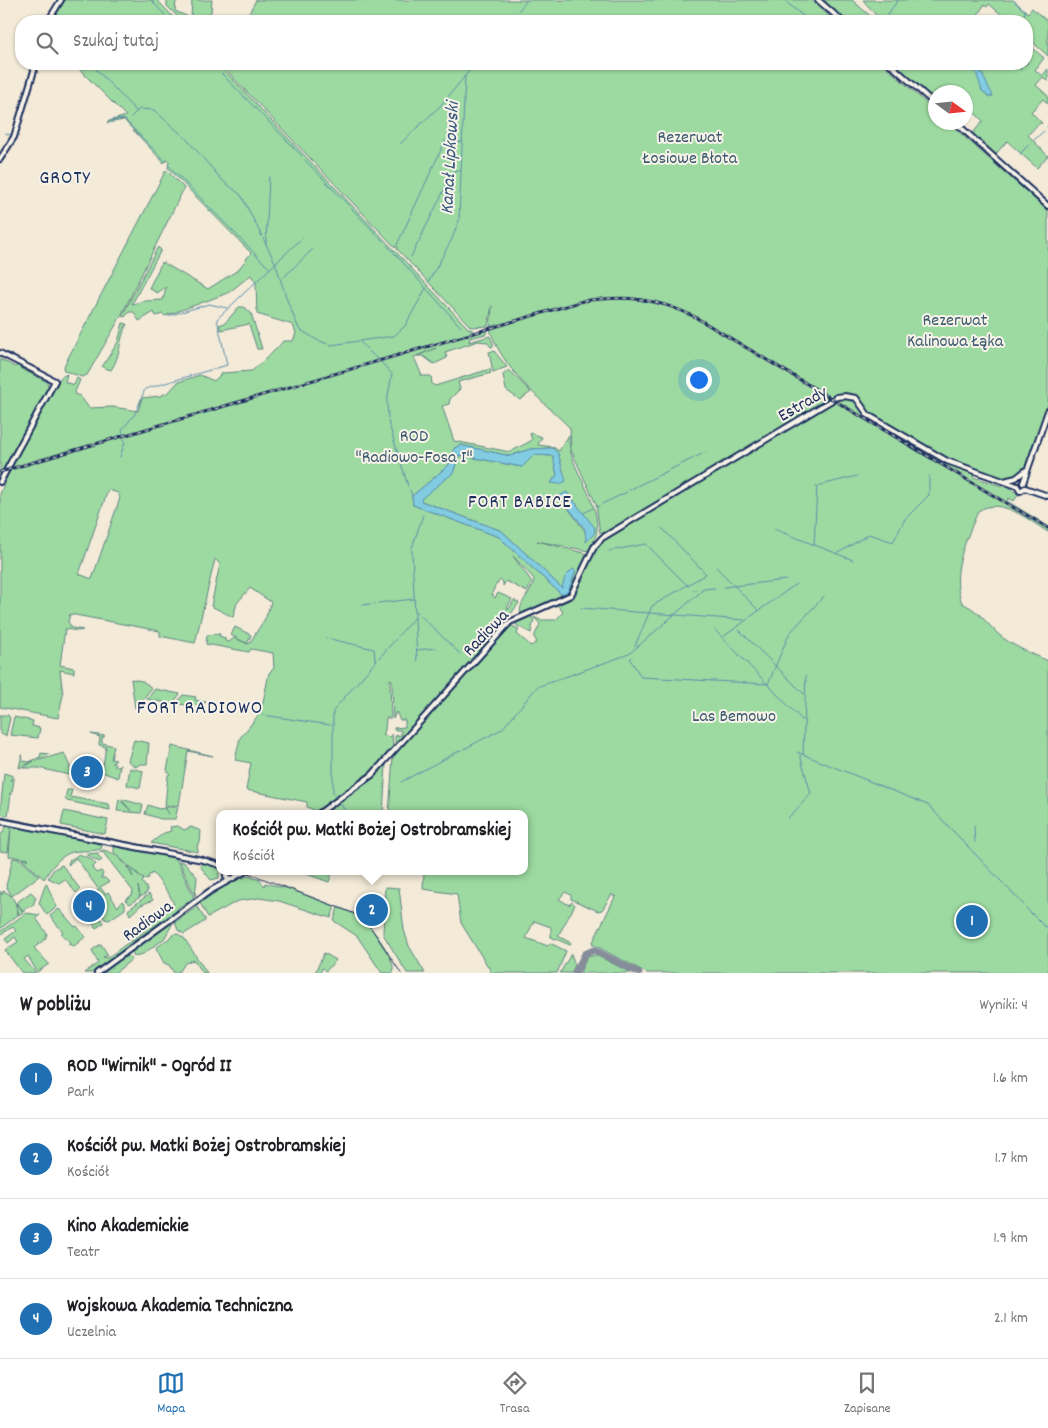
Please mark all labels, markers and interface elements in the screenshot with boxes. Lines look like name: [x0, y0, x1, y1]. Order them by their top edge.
search box: [15, 15, 1033, 70]
icon: search: [33, 29, 61, 57]
text: Szukaj tutaj: [73, 29, 159, 56]
north arrow: [928, 85, 973, 130]
water label: Kanał Lipkowski: [435, 98, 468, 215]
park label: Rezerwat Łosiowe Błota: [642, 126, 738, 172]
district label: GROTY: [39, 165, 91, 193]
park label: Rezerwat Kalinowa Łąka: [907, 309, 1004, 355]
your location: [686, 367, 712, 393]
street label: Estrady: [774, 381, 833, 429]
park label: ROD "Radiowo-Fosa I": [355, 425, 473, 471]
district label: FORT BABICE: [468, 490, 572, 517]
street label: Radiowa: [458, 604, 516, 663]
district label: FORT RADIOWO: [137, 695, 263, 723]
park label: Las Bemowo: [692, 705, 776, 730]
pin: 3: [71, 753, 103, 791]
popup: [216, 810, 528, 875]
text: Kościół pw. Matki Bożej Ostrobramskiej: [233, 818, 511, 845]
text: Kościół: [233, 845, 274, 868]
pin: 4: [73, 887, 105, 925]
pin: 2: [356, 891, 388, 929]
street label: Radiowa: [118, 895, 179, 949]
pin: 1: [956, 902, 988, 940]
text: W pobliżu: [20, 991, 91, 1021]
text: Wyniki: 4: [980, 994, 1028, 1017]
text: ROD "Wirnik" - Ogród II: [67, 1054, 231, 1081]
text: 1: [34, 1067, 38, 1090]
text: 1.6 km: [993, 1067, 1028, 1090]
text: Park: [67, 1081, 94, 1104]
text: Kościół pw. Matki Bożej Ostrobramskiej: [67, 1134, 346, 1161]
text: 2: [33, 1147, 40, 1170]
text: 1.7 km: [994, 1147, 1028, 1170]
text: Kościół: [67, 1161, 109, 1184]
text: Kino Akademickie: [67, 1214, 189, 1241]
text: 3: [32, 1227, 40, 1250]
text: 1.9 km: [993, 1227, 1028, 1250]
text: Teatr: [67, 1241, 100, 1264]
text: Wojskowa Akademia Techniczna: [67, 1294, 292, 1321]
text: 4: [33, 1307, 39, 1330]
text: 2.1 km: [994, 1307, 1028, 1330]
text: Uczelnia: [67, 1321, 116, 1344]
tab: Mapa: [157, 1369, 185, 1419]
tab: Trasa: [500, 1369, 529, 1419]
tab: Zapisane: [844, 1369, 891, 1419]

